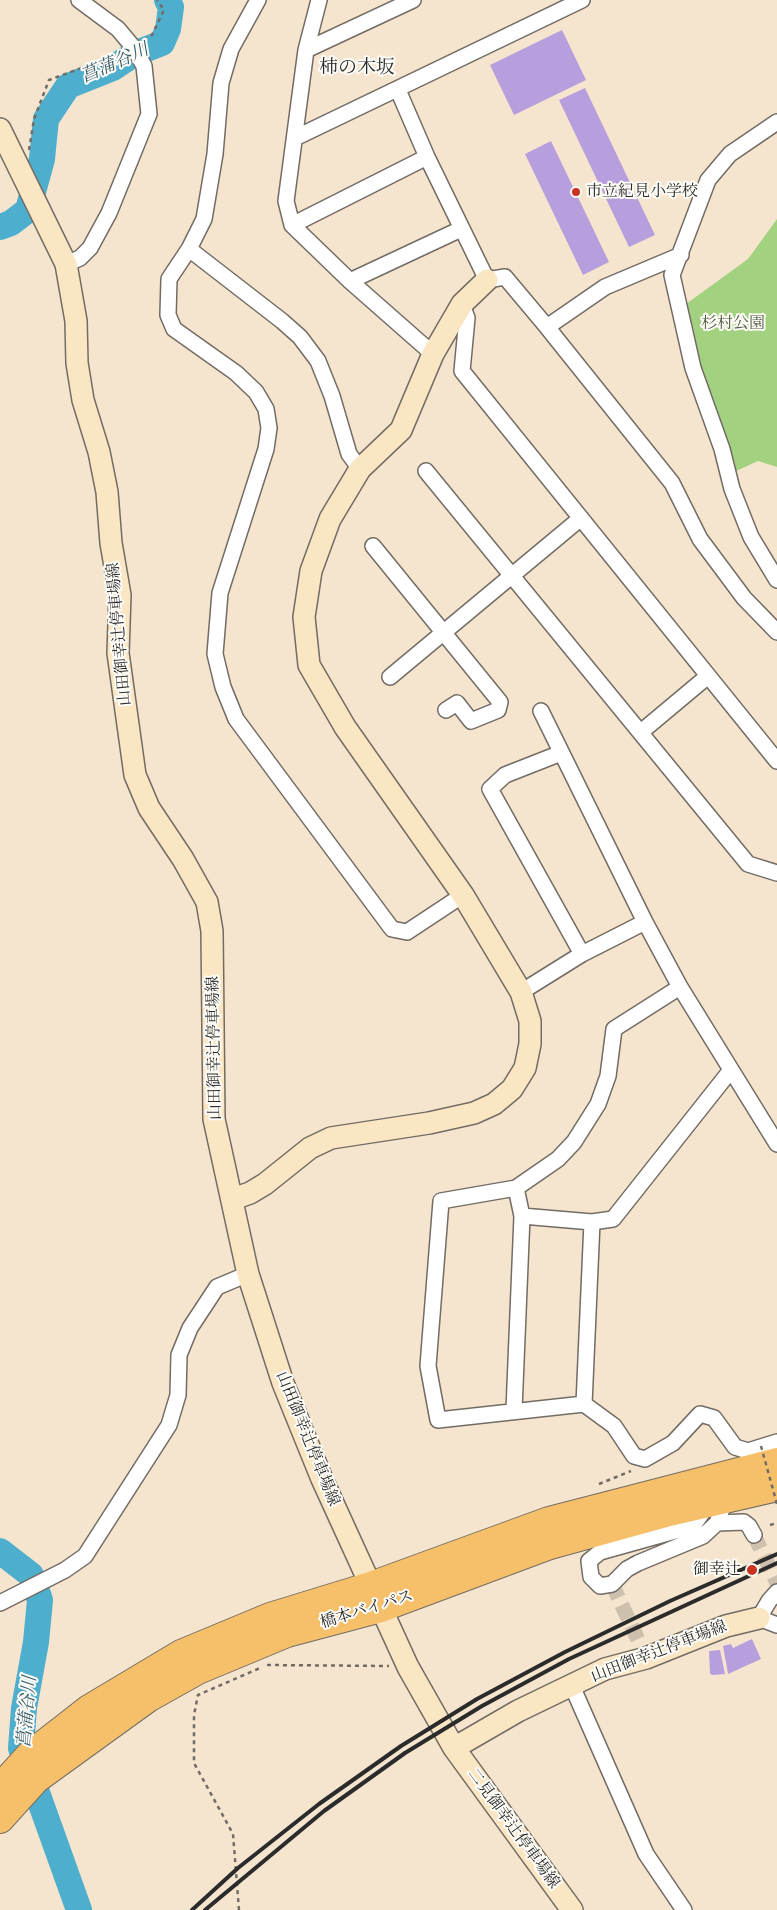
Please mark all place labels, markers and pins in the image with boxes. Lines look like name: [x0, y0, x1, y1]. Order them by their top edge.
place label: 市立紀見小学校: [586, 182, 698, 202]
marker: 市立紀見小学校: [570, 186, 582, 198]
place label: 御幸辻: [693, 1560, 741, 1580]
marker: 御幸辻: [745, 1563, 759, 1577]

